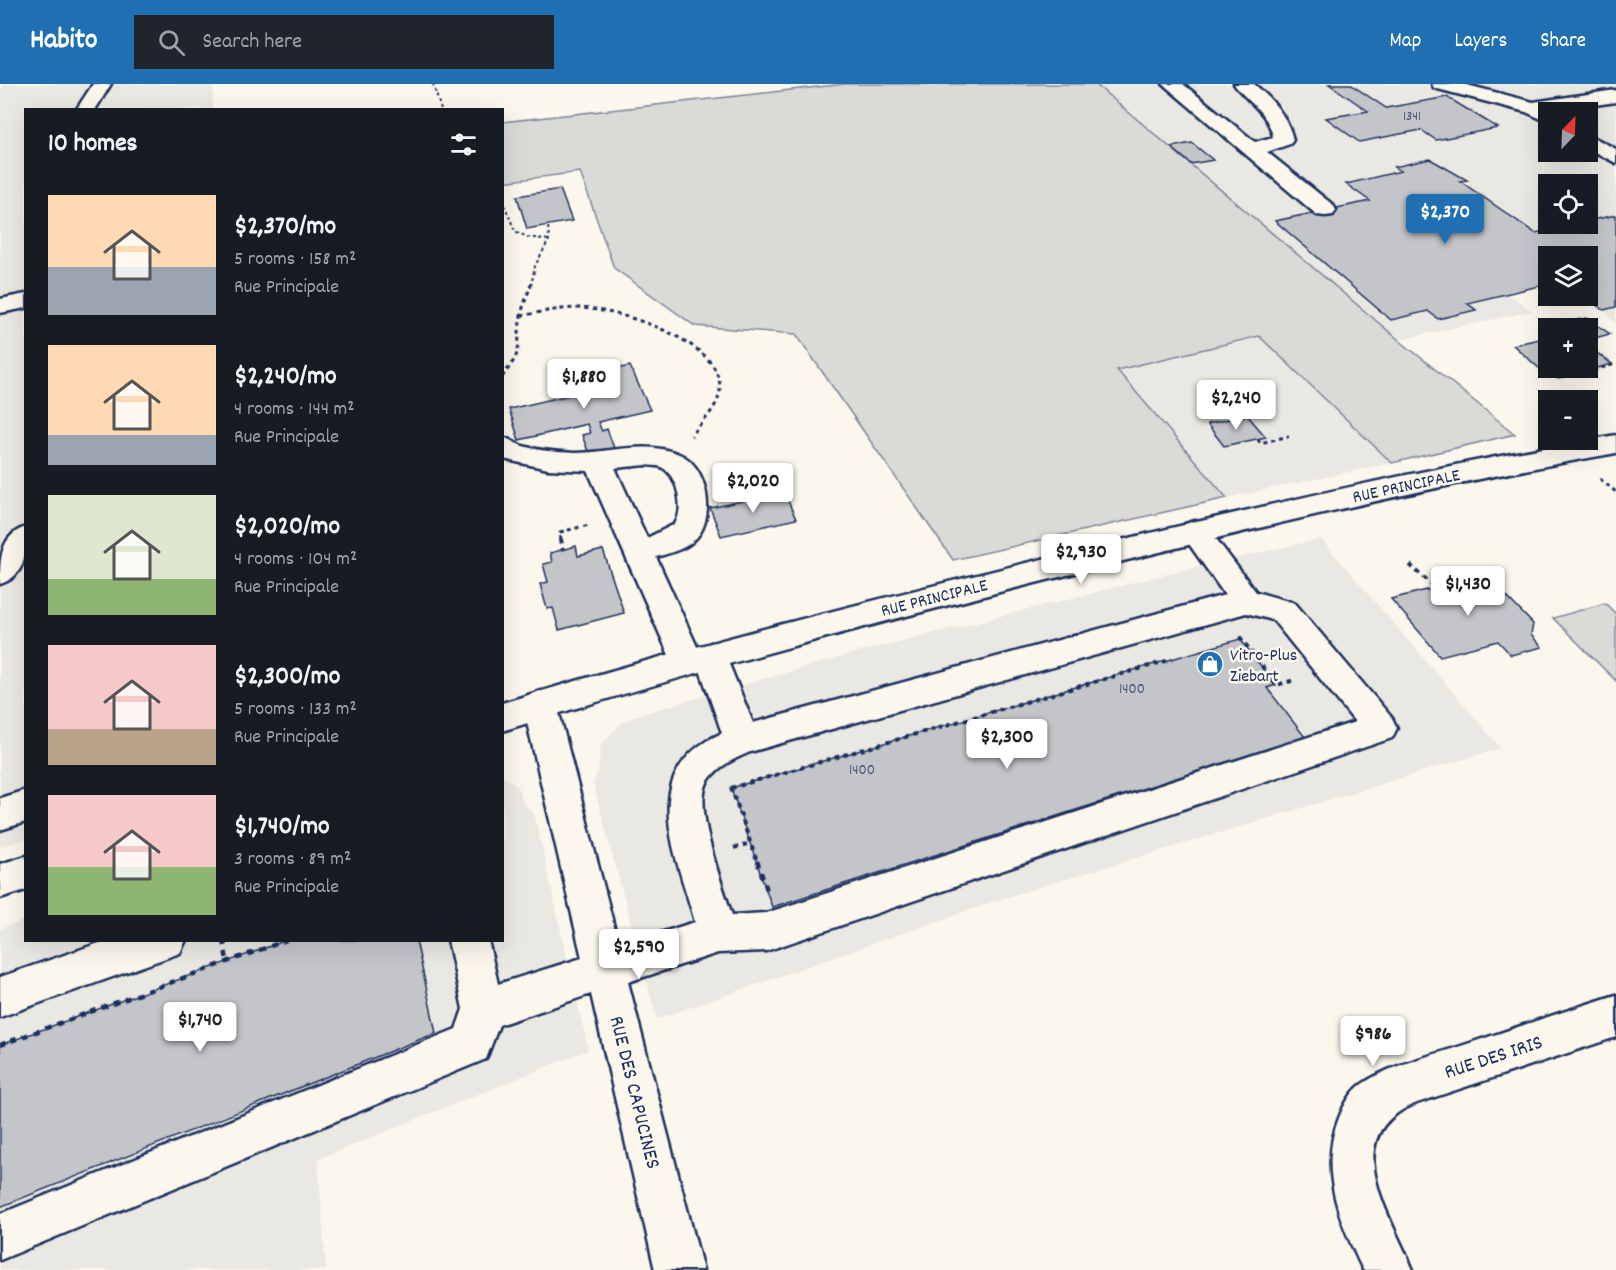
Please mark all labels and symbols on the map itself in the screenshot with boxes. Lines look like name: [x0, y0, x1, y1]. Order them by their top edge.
north arrow: [1538, 102, 1598, 162]
house number: 1341: [1403, 107, 1421, 127]
pin: $2,370: [1396, 194, 1494, 245]
pin: $1,880: [535, 359, 633, 410]
pin: $2,240: [1187, 380, 1285, 431]
pin: $2,020: [704, 463, 802, 514]
street label: RUE PRINCIPALE: [1351, 464, 1463, 511]
pin: $2,930: [1032, 534, 1130, 585]
pin: $1,430: [1419, 566, 1517, 617]
street label: RUE PRINCIPALE: [879, 574, 991, 625]
place label: Vitro-Plus Ziebart: [1230, 644, 1297, 690]
shop icon: Vitro-Plus Ziebart: [1195, 649, 1225, 679]
house number: 1400: [1119, 679, 1145, 701]
pin: $2,300: [958, 719, 1056, 770]
house number: 1400: [849, 760, 875, 782]
pin: $2,590: [590, 929, 688, 980]
pin: $1,740: [151, 1002, 249, 1053]
street label: RUE DES CAPUCINES: [600, 1013, 667, 1172]
pin: $986: [1337, 1016, 1409, 1067]
street label: RUE DES IRIS: [1441, 1029, 1547, 1089]

